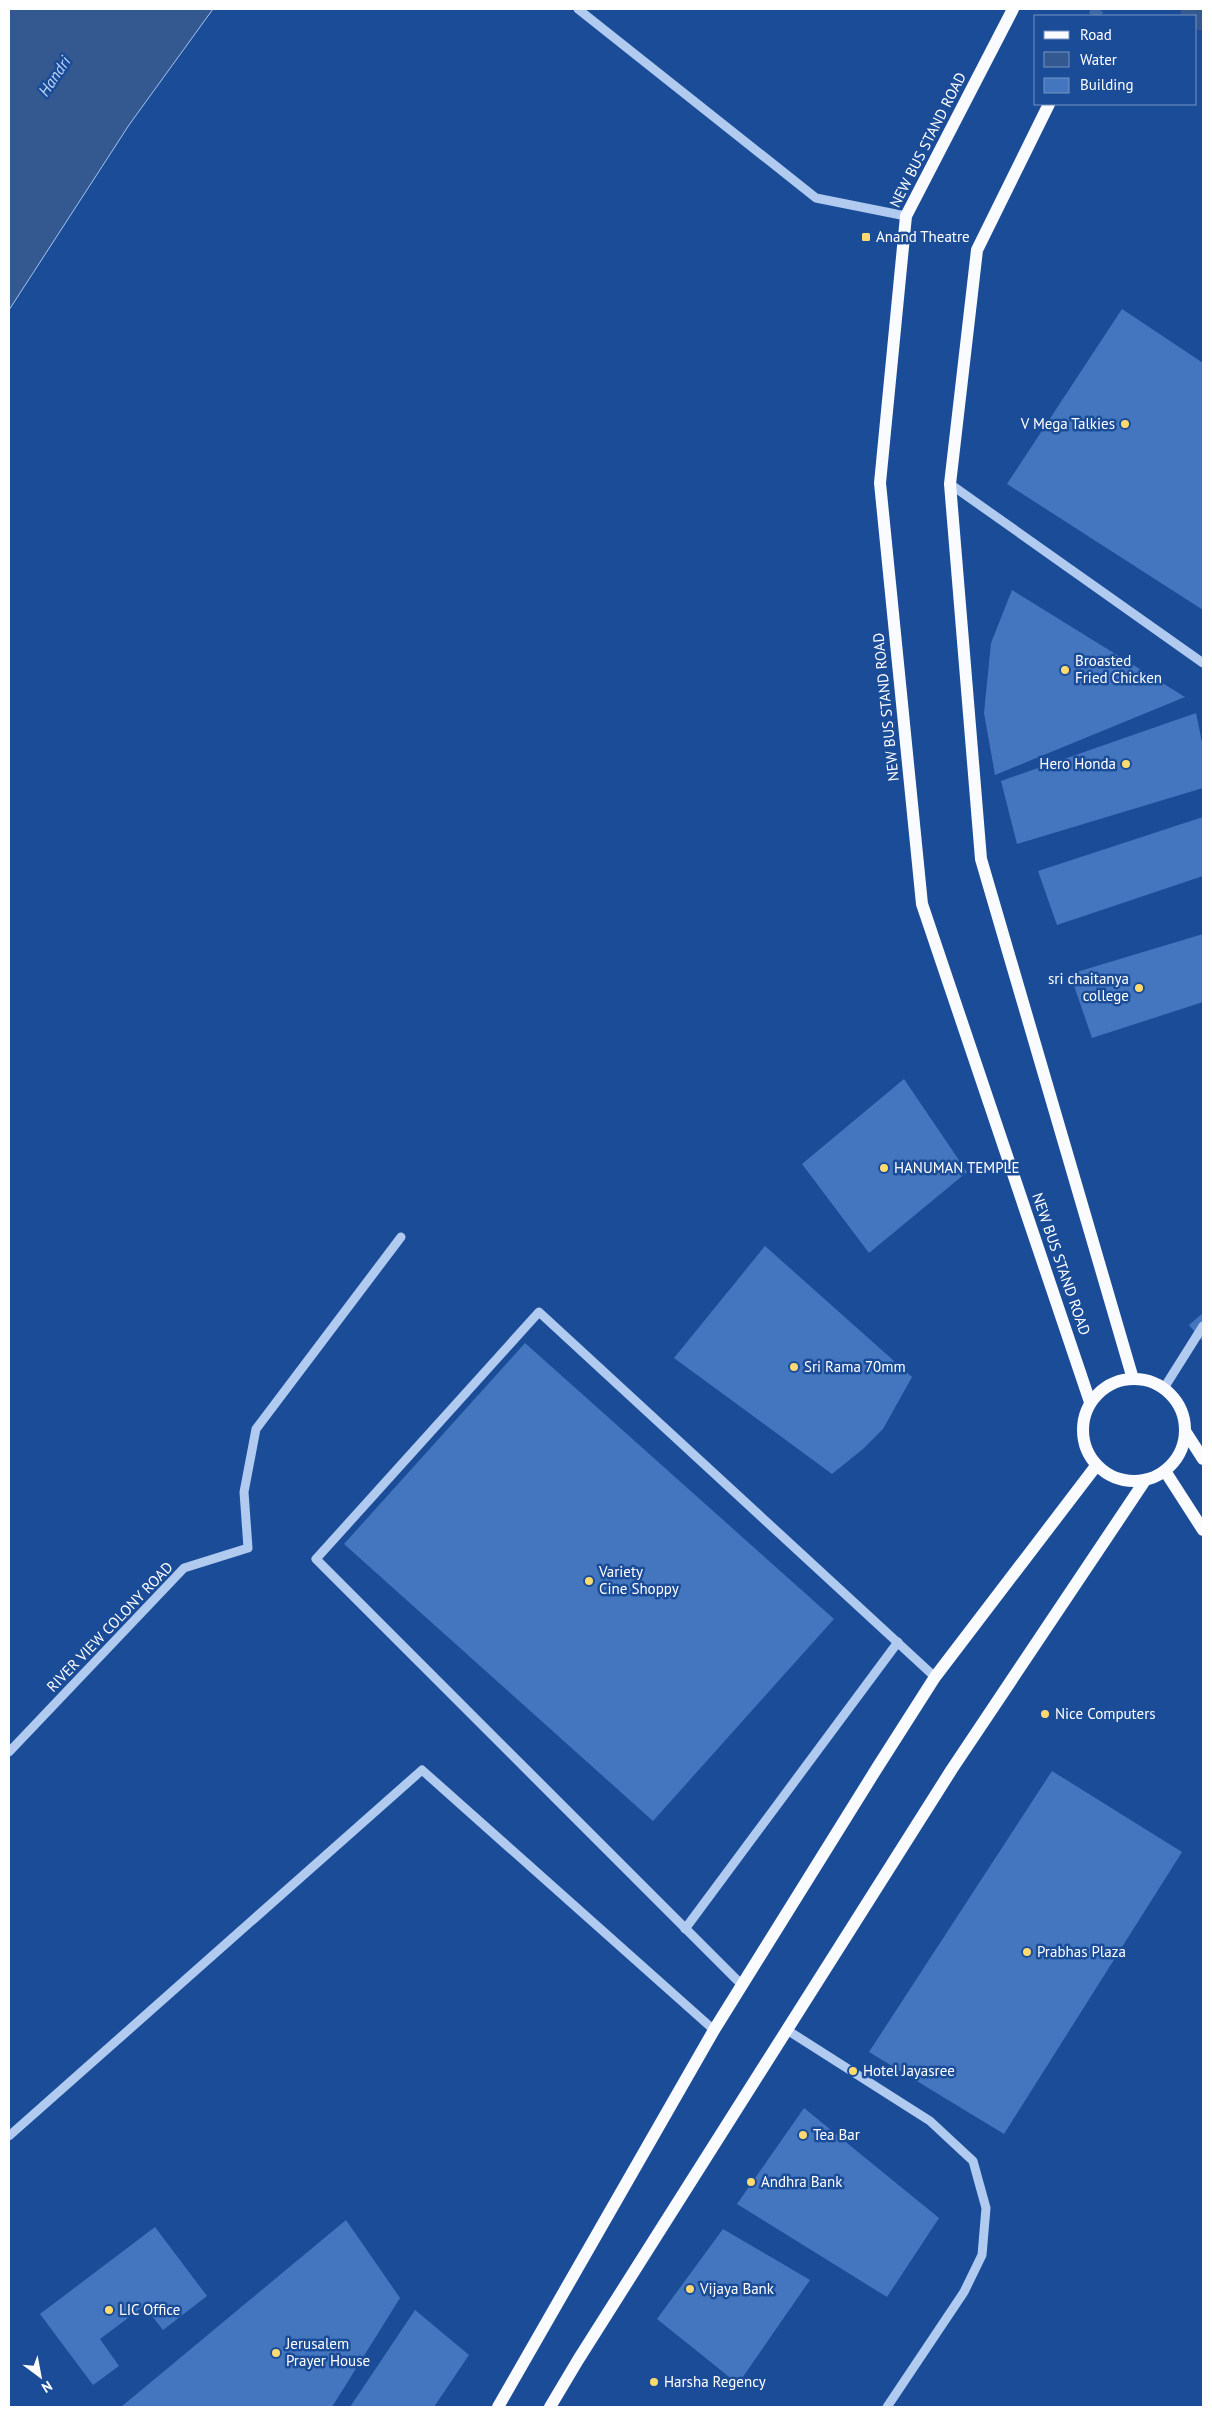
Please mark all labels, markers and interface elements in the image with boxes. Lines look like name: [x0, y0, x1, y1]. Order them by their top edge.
legend: [1034, 15, 1197, 105]
text: Road: [1080, 25, 1112, 44]
text: Water: [1080, 50, 1117, 69]
water label: Handri: [33, 52, 75, 100]
street label: NEW BUS STAND ROAD: [885, 69, 970, 211]
text: Building: [1080, 75, 1134, 94]
place label: Anand Theatre: [876, 227, 970, 246]
marker: Anand Theatre: [860, 231, 872, 243]
place label: V Mega Talkies: [1020, 414, 1115, 433]
marker: V Mega Talkies: [1119, 418, 1131, 430]
street label: NEW BUS STAND ROAD: [868, 632, 903, 782]
place label: Broasted Fried Chicken: [1075, 651, 1162, 687]
marker: Broasted Fried Chicken: [1059, 664, 1071, 676]
place label: Hero Honda: [1039, 754, 1116, 773]
marker: Hero Honda: [1120, 758, 1132, 770]
place label: sri chaitanya college: [1048, 969, 1129, 1005]
marker: sri chaitanya college: [1133, 982, 1145, 994]
place label: HANUMAN TEMPLE: [894, 1158, 1019, 1177]
marker: HANUMAN TEMPLE: [878, 1162, 890, 1174]
street label: NEW BUS STAND ROAD: [1028, 1190, 1095, 1338]
place label: Sri Rama 70mm: [804, 1357, 906, 1376]
marker: Sri Rama 70mm: [788, 1361, 800, 1373]
street label: RIVER VIEW COLONY ROAD: [43, 1558, 177, 1696]
place label: Variety Cine Shoppy: [598, 1562, 679, 1598]
marker: Variety Cine Shoppy: [583, 1575, 595, 1587]
place label: Nice Computers: [1055, 1704, 1156, 1723]
marker: Nice Computers: [1039, 1708, 1051, 1720]
place label: Prabhas Plaza: [1037, 1942, 1126, 1961]
marker: Prabhas Plaza: [1021, 1946, 1033, 1958]
place label: Hotel Jayasree: [863, 2061, 955, 2080]
marker: Hotel Jayasree: [847, 2065, 859, 2077]
place label: Tea Bar: [813, 2125, 860, 2144]
marker: Tea Bar: [797, 2129, 809, 2141]
place label: Andhra Bank: [761, 2172, 843, 2191]
marker: Andhra Bank: [745, 2176, 757, 2188]
place label: Vijaya Bank: [699, 2279, 775, 2298]
marker: Vijaya Bank: [684, 2283, 696, 2295]
place label: LIC Office: [119, 2300, 180, 2319]
marker: LIC Office: [103, 2304, 115, 2316]
place label: Jerusalem Prayer House: [285, 2334, 370, 2370]
marker: Jerusalem Prayer House: [270, 2347, 282, 2359]
north arrow: [15, 2351, 65, 2401]
place label: Harsha Regency: [664, 2372, 766, 2391]
marker: Harsha Regency: [648, 2376, 660, 2388]
text: N: [38, 2377, 56, 2397]

